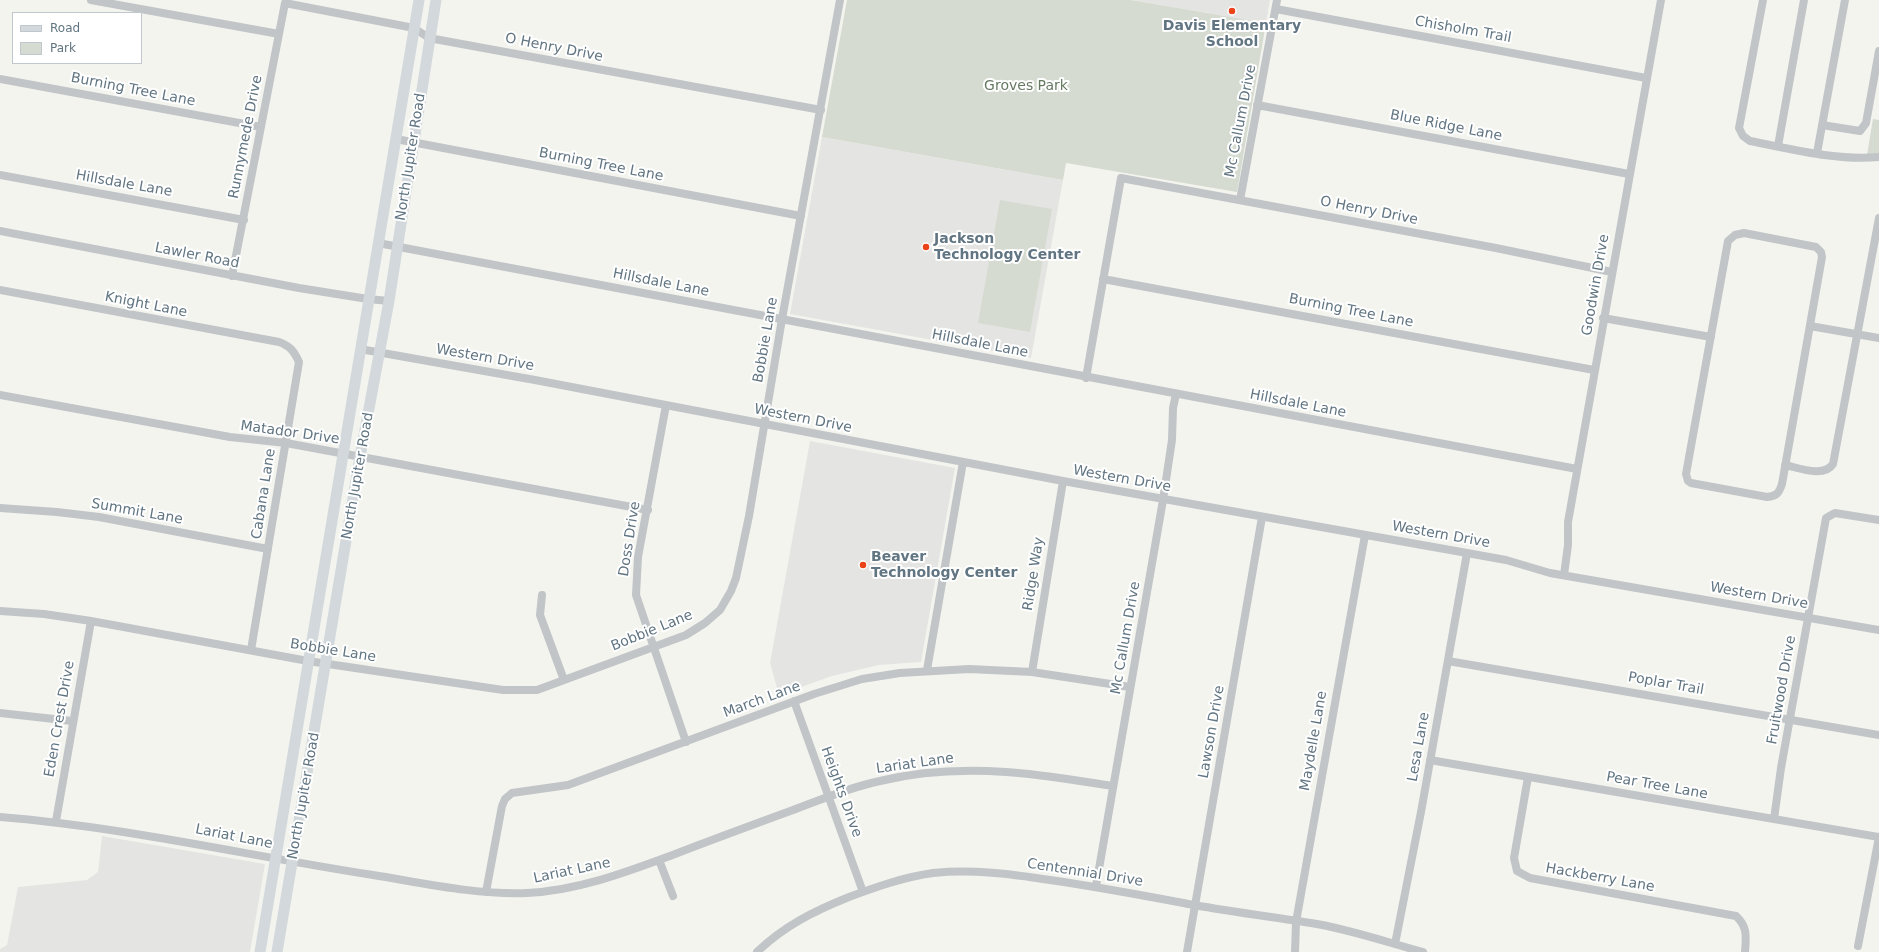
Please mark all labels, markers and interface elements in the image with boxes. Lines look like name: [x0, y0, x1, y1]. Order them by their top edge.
marker: Davis Elementary School: [1227, 6, 1237, 16]
legend: [12, 12, 142, 64]
street label: Chisholm Trail: [1413, 13, 1513, 47]
place label: Davis Elementary School: [1163, 18, 1301, 50]
text: Road: [50, 21, 80, 35]
street label: O Henry Drive: [504, 30, 604, 66]
text: Park: [50, 41, 76, 55]
street label: Mc Callum Drive: [1222, 63, 1260, 179]
street label: Burning Tree Lane: [69, 70, 197, 110]
street label: Runnymede Drive: [226, 74, 266, 200]
park label: Groves Park: [984, 78, 1068, 94]
street label: North Jupiter Road: [393, 92, 429, 222]
street label: Blue Ridge Lane: [1389, 107, 1503, 145]
street label: Burning Tree Lane: [537, 145, 665, 185]
street label: Hillsdale Lane: [74, 167, 174, 201]
street label: O Henry Drive: [1319, 193, 1419, 229]
place label: Jackson Technology Center: [934, 231, 1080, 264]
street label: Goodwin Drive: [1579, 233, 1613, 337]
street label: Lawler Road: [153, 240, 241, 272]
marker: Jackson Technology Center: [921, 242, 931, 252]
street label: Hillsdale Lane: [611, 265, 711, 301]
street label: Knight Lane: [103, 289, 189, 321]
street label: Burning Tree Lane: [1287, 291, 1415, 331]
street label: Bobbie Lane: [750, 296, 782, 384]
street label: Hillsdale Lane: [930, 326, 1030, 362]
street label: Western Drive: [435, 341, 535, 375]
street label: Hillsdale Lane: [1248, 386, 1348, 422]
street label: Western Drive: [753, 401, 853, 437]
street label: North Jupiter Road: [339, 411, 377, 541]
street label: Matador Drive: [239, 418, 341, 448]
street label: Cabana Lane: [249, 447, 279, 541]
street label: Western Drive: [1072, 462, 1172, 496]
street label: Summit Lane: [90, 496, 184, 528]
street label: Doss Drive: [616, 500, 644, 578]
street label: Western Drive: [1391, 518, 1491, 552]
street label: Ridge Way: [1020, 536, 1048, 612]
place label: Beaver Technology Center: [871, 549, 1017, 582]
marker: Beaver Technology Center: [858, 560, 868, 570]
street label: Western Drive: [1709, 579, 1809, 613]
street label: Mc Callum Drive: [1108, 580, 1144, 696]
street label: Bobbie Lane: [609, 607, 695, 655]
street label: Fruitwood Drive: [1764, 634, 1800, 746]
street label: Bobbie Lane: [289, 636, 377, 666]
street label: Eden Crest Drive: [41, 659, 79, 779]
street label: Poplar Trail: [1627, 669, 1705, 699]
street label: March Lane: [721, 678, 803, 722]
street label: Lawson Drive: [1196, 684, 1228, 780]
street label: Maydelle Lane: [1297, 690, 1331, 792]
street label: Lesa Lane: [1405, 711, 1433, 783]
street label: North Jupiter Road: [285, 731, 323, 861]
street label: Heights Drive: [817, 744, 865, 840]
street label: Lariat Lane: [875, 750, 955, 778]
street label: Pear Tree Lane: [1605, 769, 1709, 803]
street label: Lariat Lane: [194, 821, 274, 853]
street label: Lariat Lane: [532, 855, 612, 887]
street label: Centennial Drive: [1026, 856, 1144, 890]
street label: Hackberry Lane: [1544, 860, 1656, 896]

